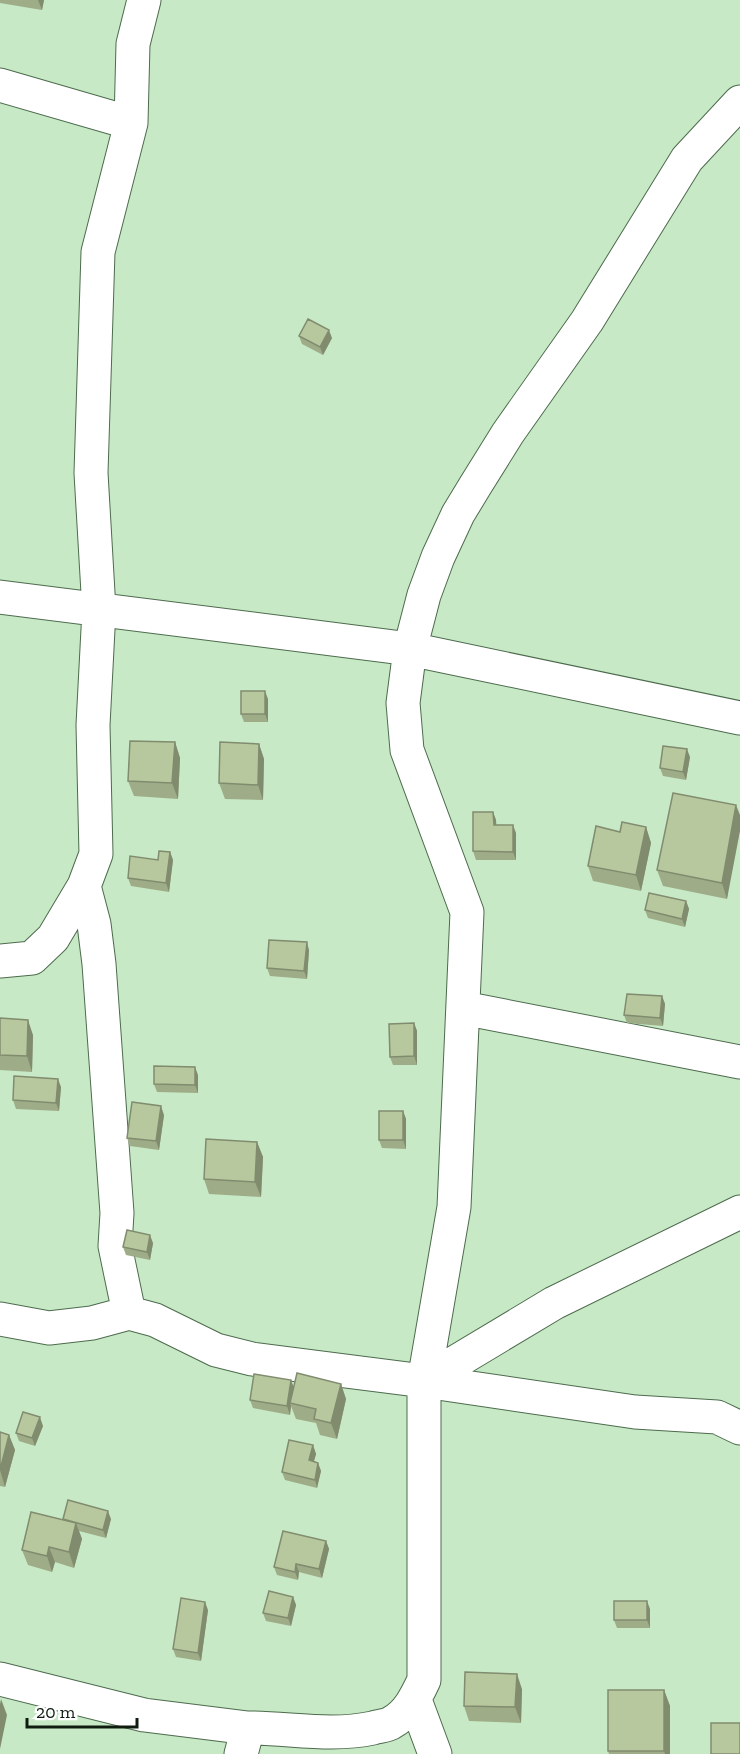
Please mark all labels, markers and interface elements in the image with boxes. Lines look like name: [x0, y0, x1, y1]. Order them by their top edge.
scale bar: [27, 1691, 136, 1729]
text: 20 m: [36, 1701, 76, 1723]

